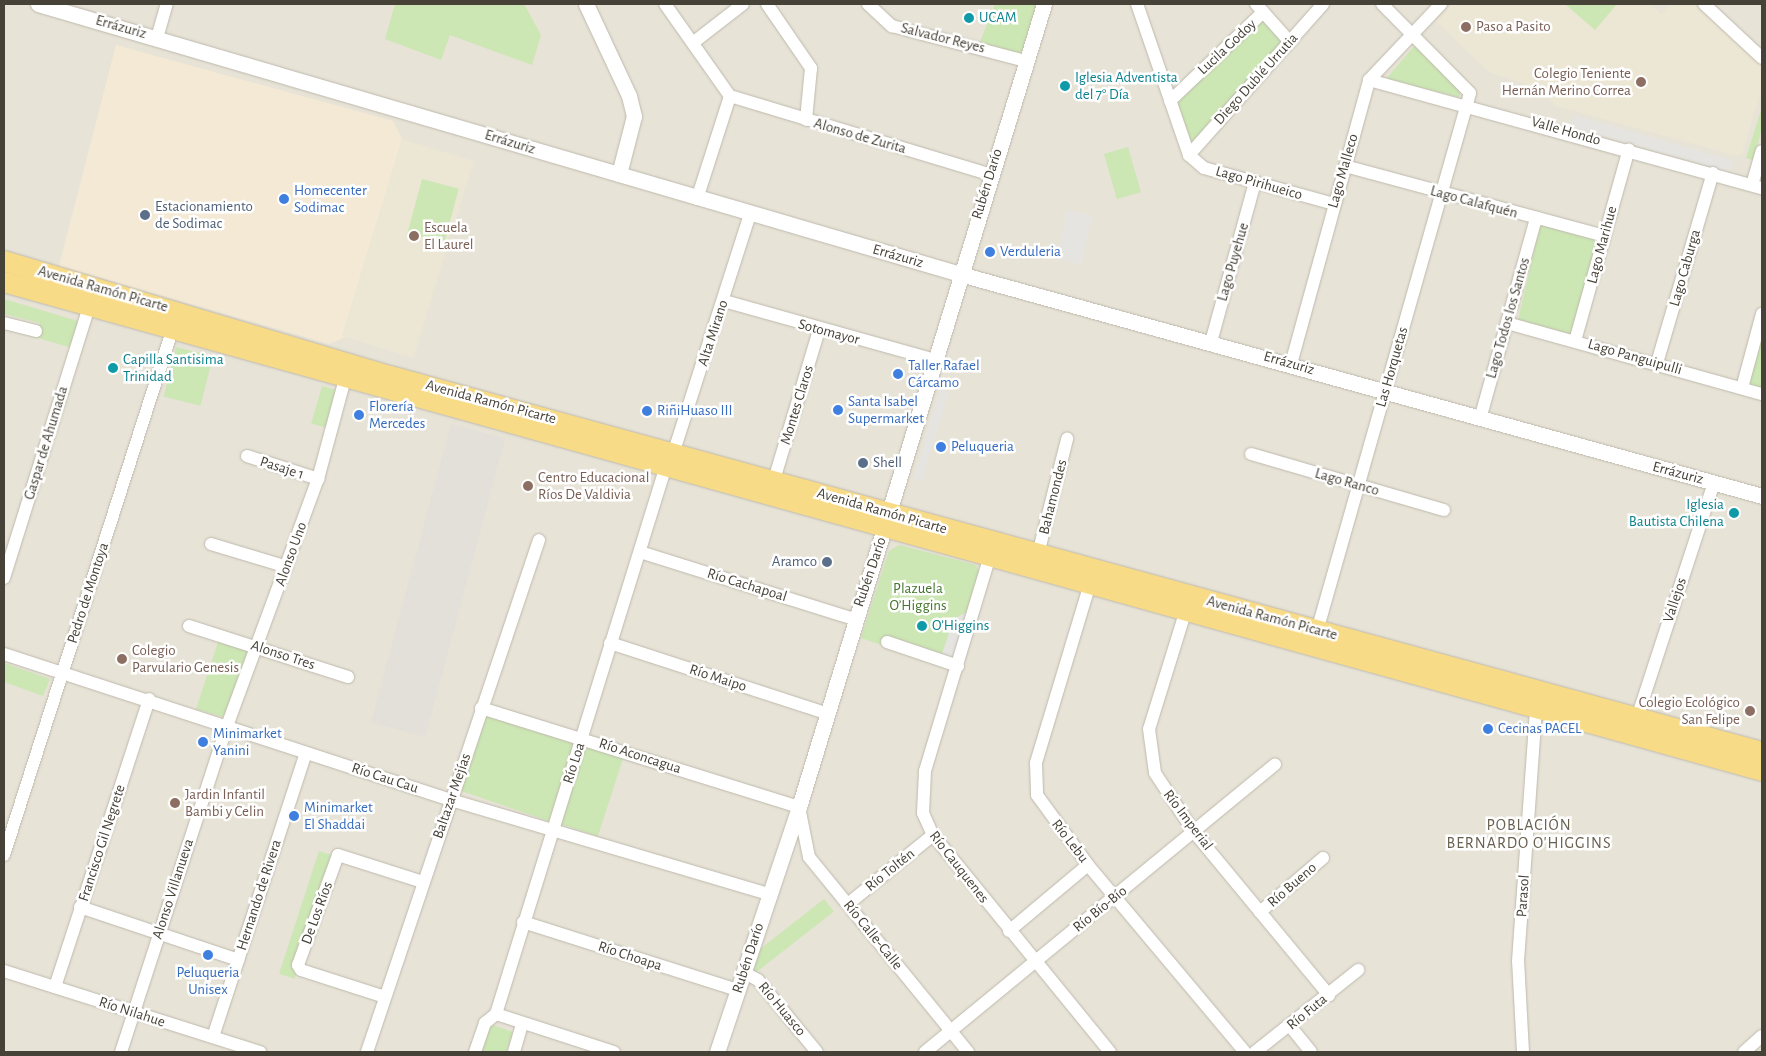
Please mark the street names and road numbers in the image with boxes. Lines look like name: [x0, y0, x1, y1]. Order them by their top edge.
street label: Errázuriz: [94, 11, 148, 43]
street label: Lucila Godoy: [1194, 15, 1260, 79]
street label: Salvador Reyes: [899, 19, 987, 57]
street label: Diego Dublé Urrutia: [1210, 29, 1302, 129]
street label: Valle Hondo: [1529, 113, 1603, 149]
street label: Alonso de Zurita: [812, 114, 908, 158]
street label: Errázuriz: [483, 126, 537, 158]
street label: Lago Malleco: [1324, 132, 1362, 210]
street label: Rubén Darío: [968, 147, 1006, 221]
street label: Lago Pirihueico: [1214, 162, 1304, 204]
street label: Lago Calafquén: [1428, 182, 1520, 222]
street label: Lago Marihue: [1583, 204, 1621, 286]
street label: Lago Puyehue: [1213, 221, 1253, 303]
street label: Lago Caburga: [1665, 227, 1705, 309]
street label: Errázuriz: [871, 240, 925, 272]
street label: Lago Todos los Santos: [1482, 255, 1534, 381]
street label: Avenida Ramón Picarte: [36, 262, 170, 316]
street label: Alta Mirano: [694, 298, 732, 368]
street label: Sotomayor: [796, 315, 862, 349]
street label: Las Horquetas: [1372, 325, 1412, 409]
street label: Lago Panguipulli: [1586, 335, 1684, 379]
street label: Errázuriz: [1262, 347, 1316, 379]
street label: Montes Claros: [776, 363, 818, 447]
street label: Avenida Ramón Picarte: [424, 376, 558, 428]
street label: Gaspar de Ahumada: [20, 384, 72, 502]
street label: Pasaje 1: [258, 452, 306, 484]
street label: Bahamondes: [1035, 458, 1071, 536]
street label: Errázuriz: [1651, 458, 1705, 488]
street label: Lago Ranco: [1313, 464, 1381, 500]
street label: Avenida Ramón Picarte: [815, 484, 949, 538]
street label: Alonso Uno: [271, 519, 311, 589]
street label: Rubén Darío: [850, 535, 890, 609]
street label: Pedro de Montoya: [63, 540, 113, 646]
street label: Río Cachapoal: [705, 564, 789, 606]
street label: Vallejos: [1659, 575, 1691, 625]
street label: Avenida Ramón Picarte: [1205, 592, 1339, 644]
street label: Alonso Tres: [249, 636, 317, 674]
street label: Río Maipo: [687, 660, 749, 696]
street label: Río Aconcagua: [597, 734, 683, 778]
street label: Río Loa: [559, 740, 589, 786]
street label: Baltazar Mejías: [429, 751, 475, 841]
street label: Río Cau Cau: [349, 759, 421, 797]
street label: Francisco Gil Negrete: [75, 782, 129, 904]
street label: Río Imperial: [1159, 786, 1217, 854]
street label: Río Lebu: [1047, 816, 1093, 866]
street label: Río Cauquenes: [925, 827, 993, 907]
street label: Alonso Villanueva: [148, 837, 198, 941]
street label: Hernando de Rivera: [233, 837, 285, 953]
street label: Río Toltén: [862, 845, 918, 895]
street label: Río Bueno: [1264, 859, 1320, 911]
street label: Parasol: [1513, 874, 1533, 918]
street label: De Los Ríos: [297, 879, 337, 947]
street label: Río Bío-Bío: [1069, 882, 1131, 936]
street label: Río Calle-Calle: [839, 896, 907, 974]
street label: Rubén Darío: [728, 921, 768, 995]
street label: Río Choapa: [596, 937, 664, 975]
street label: Río Huasco: [754, 978, 810, 1040]
street label: Río Futa: [1283, 990, 1331, 1034]
street label: Río Nilahue: [97, 993, 167, 1031]

